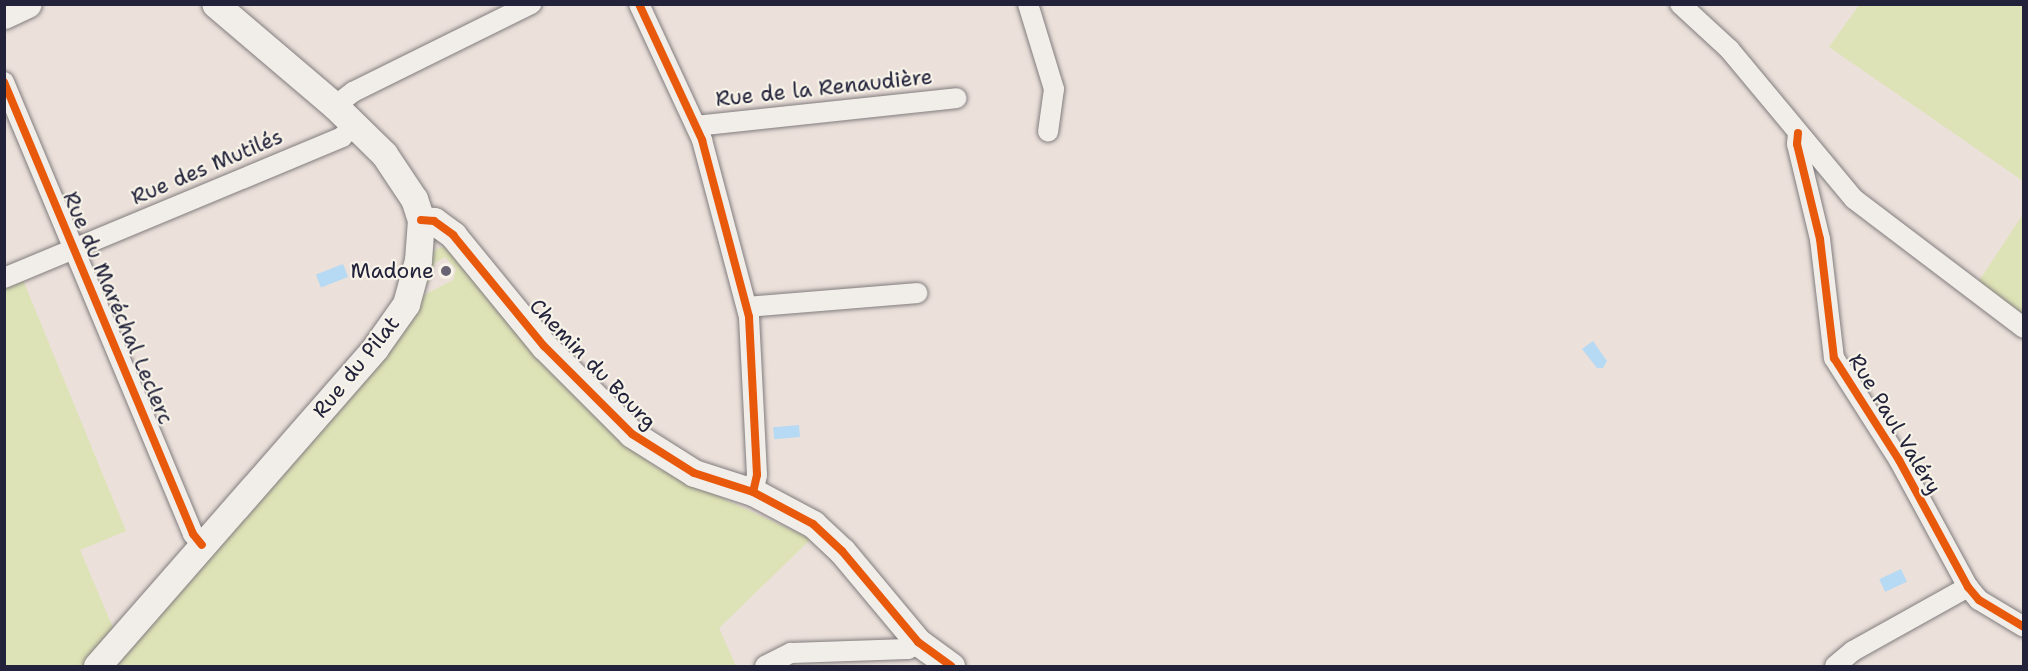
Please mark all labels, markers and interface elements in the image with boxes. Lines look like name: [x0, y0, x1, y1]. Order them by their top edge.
street label: Rue de la Renaudière: [714, 64, 934, 112]
street label: Rue des Mutilés: [128, 124, 286, 210]
street label: Rue du Maréchal Leclerc: [58, 188, 178, 428]
place label: Madone: [351, 258, 434, 284]
marker: Madone: [439, 264, 453, 278]
street label: Chemin du Bourg: [524, 293, 662, 435]
street label: Rue du Pilat: [307, 311, 405, 423]
street label: Rue Paul Valéry: [1843, 349, 1947, 499]

